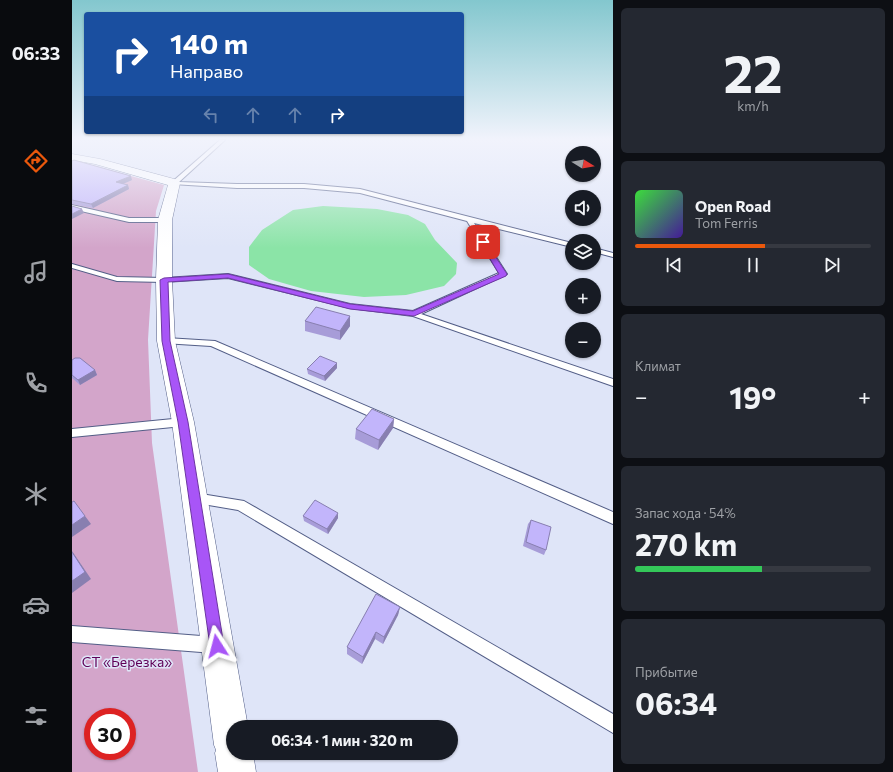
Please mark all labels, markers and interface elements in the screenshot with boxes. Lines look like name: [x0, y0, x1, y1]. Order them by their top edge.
text: 140 m: [170, 26, 248, 60]
icon: right: [104, 28, 156, 80]
text: 22: [723, 40, 783, 104]
text: 06:33: [12, 42, 60, 64]
text: Направо: [170, 60, 243, 82]
text: km/h: [737, 98, 769, 114]
icon: left: [200, 104, 222, 126]
icon: ahead: [242, 104, 264, 126]
icon: ahead: [284, 104, 306, 126]
icon: right: [326, 104, 348, 126]
north arrow: [565, 146, 601, 182]
map controls: [565, 146, 601, 358]
icon: directions: [22, 147, 50, 175]
button: sound: [565, 190, 601, 226]
text: Open Road: [695, 197, 771, 215]
text: Tom Ferris: [695, 215, 758, 231]
pin: [466, 225, 500, 259]
icon: arrive: [472, 231, 494, 253]
button: layers: [565, 234, 601, 270]
icon: previous: [663, 254, 685, 276]
icon: pause: [742, 254, 764, 276]
icon: next: [821, 254, 843, 276]
icon: music: [22, 258, 50, 286]
button: +: [565, 278, 601, 314]
button: −: [565, 322, 601, 358]
text: Климат: [635, 358, 681, 374]
icon: phone: [22, 369, 50, 397]
text: 19°: [729, 378, 776, 415]
text: −: [635, 383, 648, 410]
text: +: [858, 383, 871, 410]
icon: climate: [22, 480, 50, 508]
text: Запас хода · 54%: [635, 505, 736, 521]
text: 270 km: [635, 525, 737, 562]
icon: car: [22, 591, 50, 619]
position arrow: [196, 625, 238, 667]
park label: СТ «Березка»: [82, 653, 172, 670]
text: Прибытие: [635, 664, 698, 680]
text: 06:34: [635, 684, 717, 721]
icon: filters: [22, 702, 50, 730]
speed limit sign: 30: [84, 708, 136, 760]
text: 06:34 · 1 мин · 320 m: [271, 731, 413, 749]

